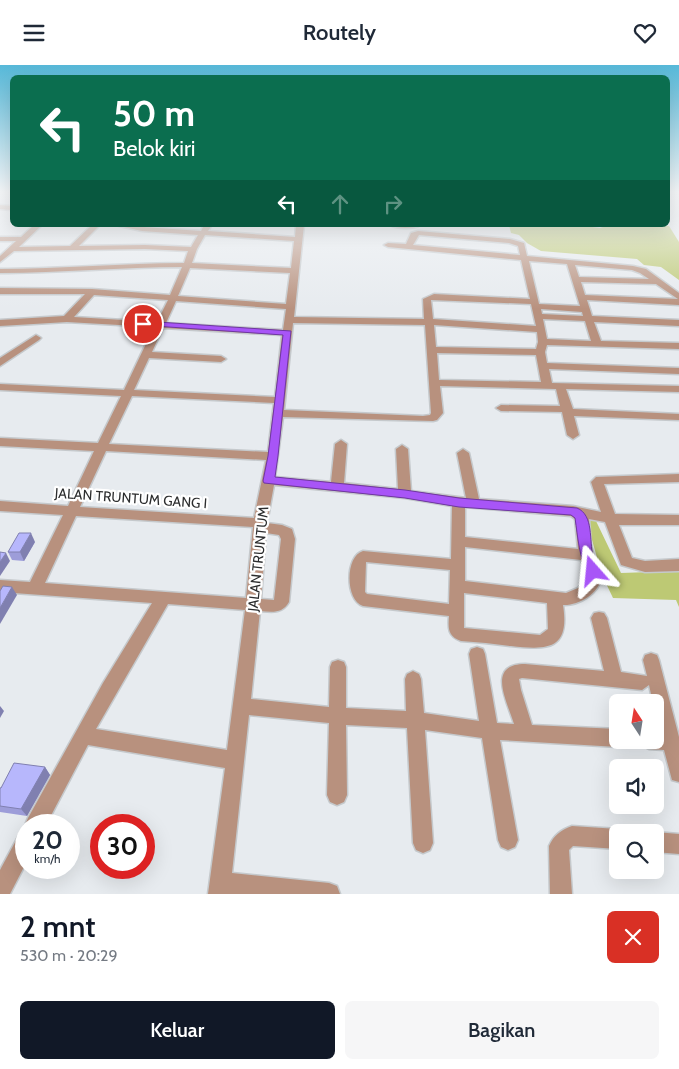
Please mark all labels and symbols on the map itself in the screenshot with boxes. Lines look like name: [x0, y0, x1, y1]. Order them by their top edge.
pin: [122, 303, 164, 345]
street label: JALAN TRUNTUM GANG I: [53, 484, 208, 512]
street label: JALAN TRUNTUM: [243, 506, 272, 613]
position arrow: [566, 544, 618, 596]
north arrow: [609, 694, 664, 749]
speed limit sign: 30: [90, 814, 155, 879]

